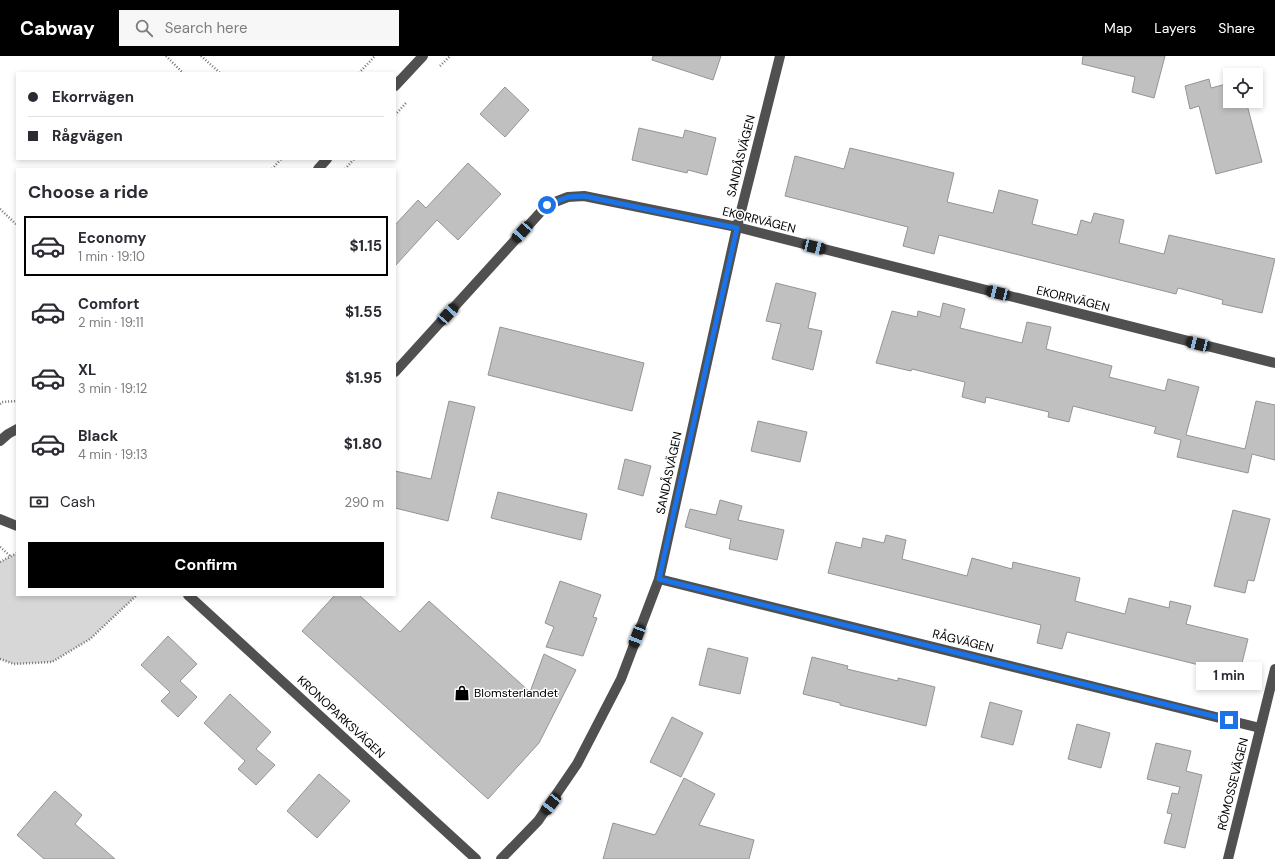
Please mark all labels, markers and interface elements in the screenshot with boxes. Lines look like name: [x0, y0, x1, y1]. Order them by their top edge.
search box: [119, 10, 399, 46]
text: Cabway: [20, 16, 95, 41]
icon: search: [133, 17, 155, 39]
text: Search here: [165, 18, 247, 38]
text: Map: [1104, 19, 1132, 37]
text: Layers: [1154, 19, 1196, 37]
text: Share: [1218, 19, 1255, 37]
map controls: [1223, 68, 1263, 108]
button: locate: [1223, 68, 1263, 108]
text: Ekorrvägen: [52, 87, 134, 107]
street label: SANDÅSVÄGEN: [723, 113, 759, 199]
text: Rågvägen: [52, 126, 123, 146]
text: Choose a ride: [28, 180, 149, 204]
route start: [538, 196, 556, 214]
street label: EKORRVÄGEN: [721, 203, 797, 237]
car: [510, 219, 534, 245]
icon: car: [30, 228, 66, 264]
text: Economy: [78, 228, 146, 248]
text: $1.15: [349, 236, 382, 256]
car: [801, 238, 827, 256]
text: 1 min · 19:10: [78, 248, 145, 265]
street label: EKORRVÄGEN: [1035, 282, 1111, 316]
car: [985, 284, 1011, 302]
icon: car: [30, 294, 66, 330]
text: Comfort: [78, 294, 139, 314]
car: [436, 301, 460, 327]
text: $1.55: [345, 302, 382, 322]
text: 2 min · 19:11: [78, 314, 144, 331]
car: [1185, 335, 1211, 353]
icon: car: [30, 360, 66, 396]
text: XL: [78, 360, 96, 380]
text: $1.95: [345, 368, 382, 388]
text: 3 min · 19:12: [78, 380, 147, 397]
icon: car: [30, 426, 66, 462]
text: Black: [78, 426, 118, 446]
street label: SANDÅSVÄGEN: [652, 430, 686, 516]
text: $1.80: [344, 434, 382, 454]
text: 4 min · 19:13: [78, 446, 148, 463]
icon: cash: [28, 491, 50, 513]
text: Cash: [60, 492, 95, 512]
text: 290 m: [345, 494, 384, 511]
button: Confirm: [28, 542, 384, 588]
car: [627, 623, 647, 649]
street label: RÅGVÄGEN: [931, 626, 995, 656]
callout: 1 min: [1196, 662, 1262, 690]
text: 1 min: [1213, 667, 1245, 684]
street label: KRONOPARKSVÄGEN: [294, 672, 388, 762]
shop icon: Blomsterlandet: [453, 684, 471, 702]
place label: Blomsterlandet: [474, 685, 559, 701]
route end: [1220, 711, 1238, 729]
street label: RÖMOSSEVÄGEN: [1214, 736, 1252, 832]
car: [539, 791, 563, 817]

